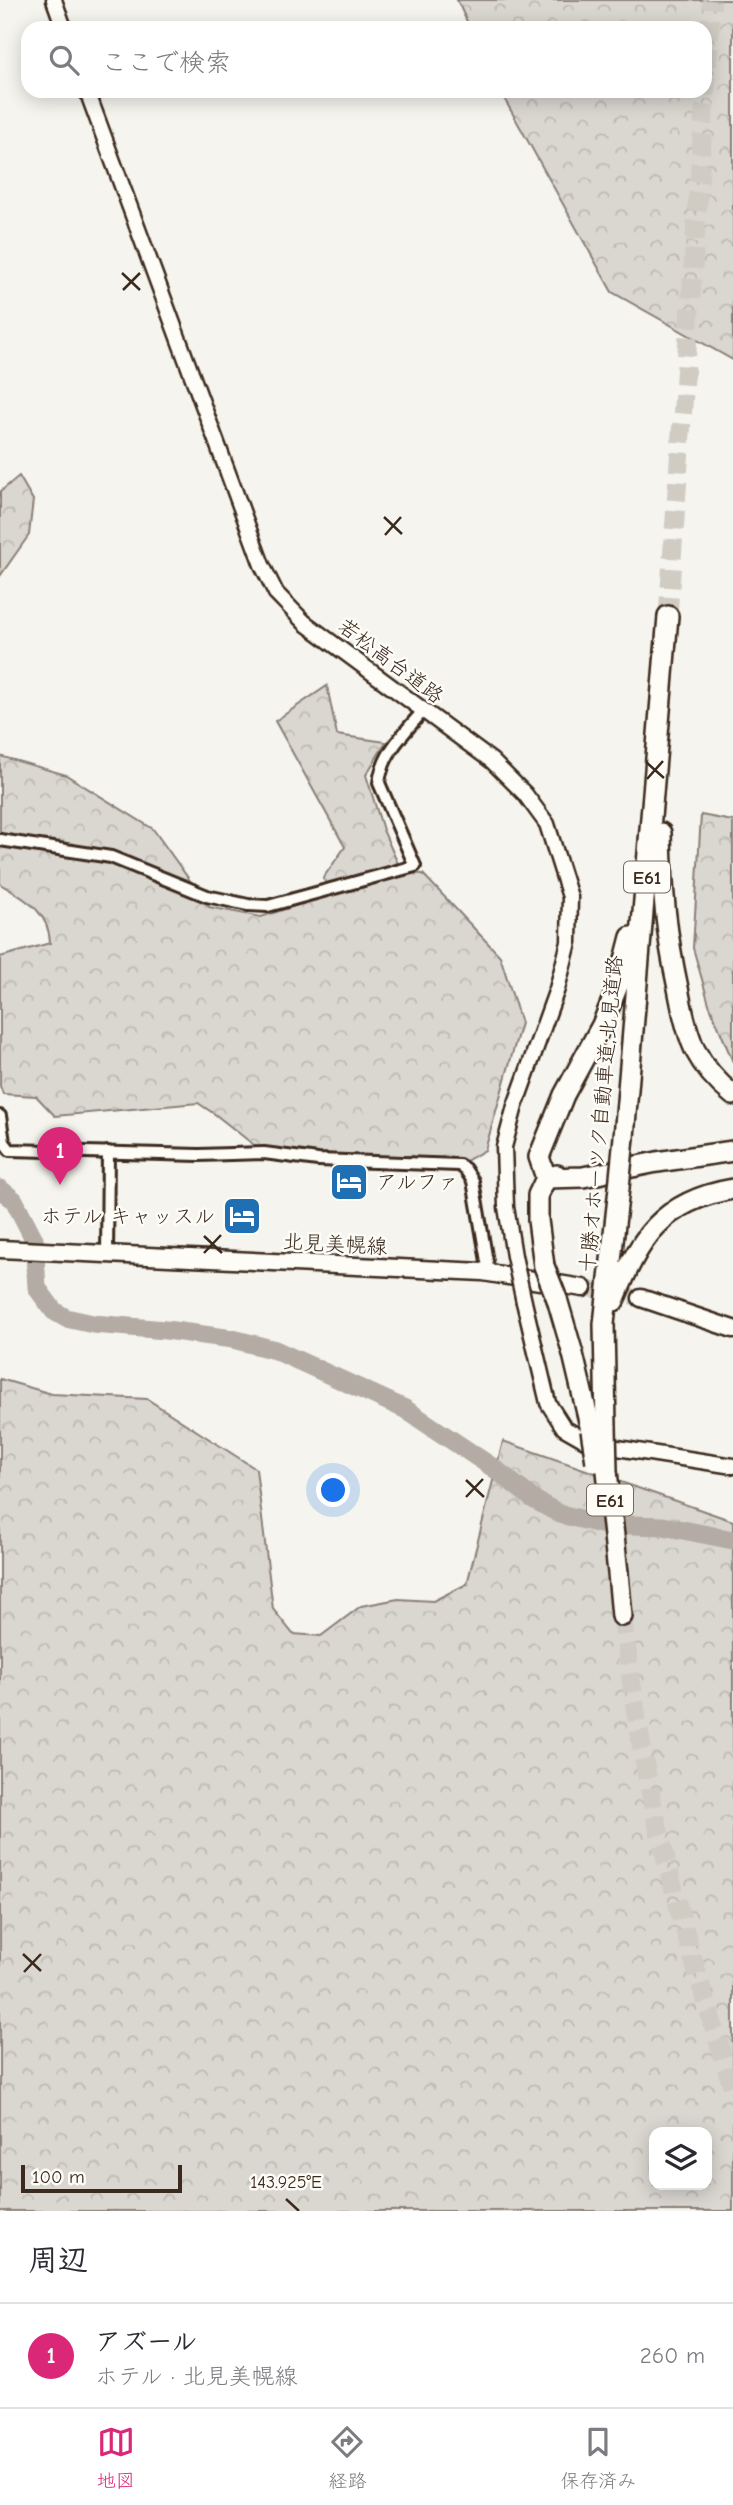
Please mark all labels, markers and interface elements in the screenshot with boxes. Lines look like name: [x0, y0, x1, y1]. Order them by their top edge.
search box: [21, 21, 712, 98]
icon: search: [45, 41, 83, 79]
text: ここで検索: [101, 48, 231, 78]
street label: 若松高台道路: [333, 614, 449, 708]
road number: E61: [624, 862, 670, 892]
street label: 十勝オホーツク自動車道;北見道路: [575, 954, 627, 1274]
pin: 1: [37, 1127, 83, 1185]
hotel icon: アルファ: [328, 1161, 370, 1203]
place label: アルファ: [376, 1170, 459, 1194]
hotel icon: ホテル キャッスル: [221, 1195, 263, 1237]
place label: ホテル キャッスル: [41, 1204, 215, 1228]
street label: 北見美幌線: [282, 1229, 388, 1259]
your location: [316, 1473, 350, 1507]
road number: E61: [587, 1484, 633, 1516]
map controls: [649, 2127, 712, 2190]
button: layers: [649, 2127, 712, 2190]
scale bar: [21, 2162, 182, 2194]
text: 100 m: [32, 2166, 85, 2188]
text: 143.925°E: [250, 2172, 322, 2193]
text: 周辺: [28, 2243, 88, 2278]
text: アズール: [95, 2327, 197, 2357]
text: 1: [46, 2342, 56, 2369]
text: 260 m: [640, 2342, 705, 2369]
text: ホテル · 北見美幌線: [95, 2363, 298, 2390]
tab: 地図: [97, 2423, 135, 2492]
tab: 経路: [328, 2423, 366, 2492]
tab: 保存済み: [560, 2423, 636, 2492]

